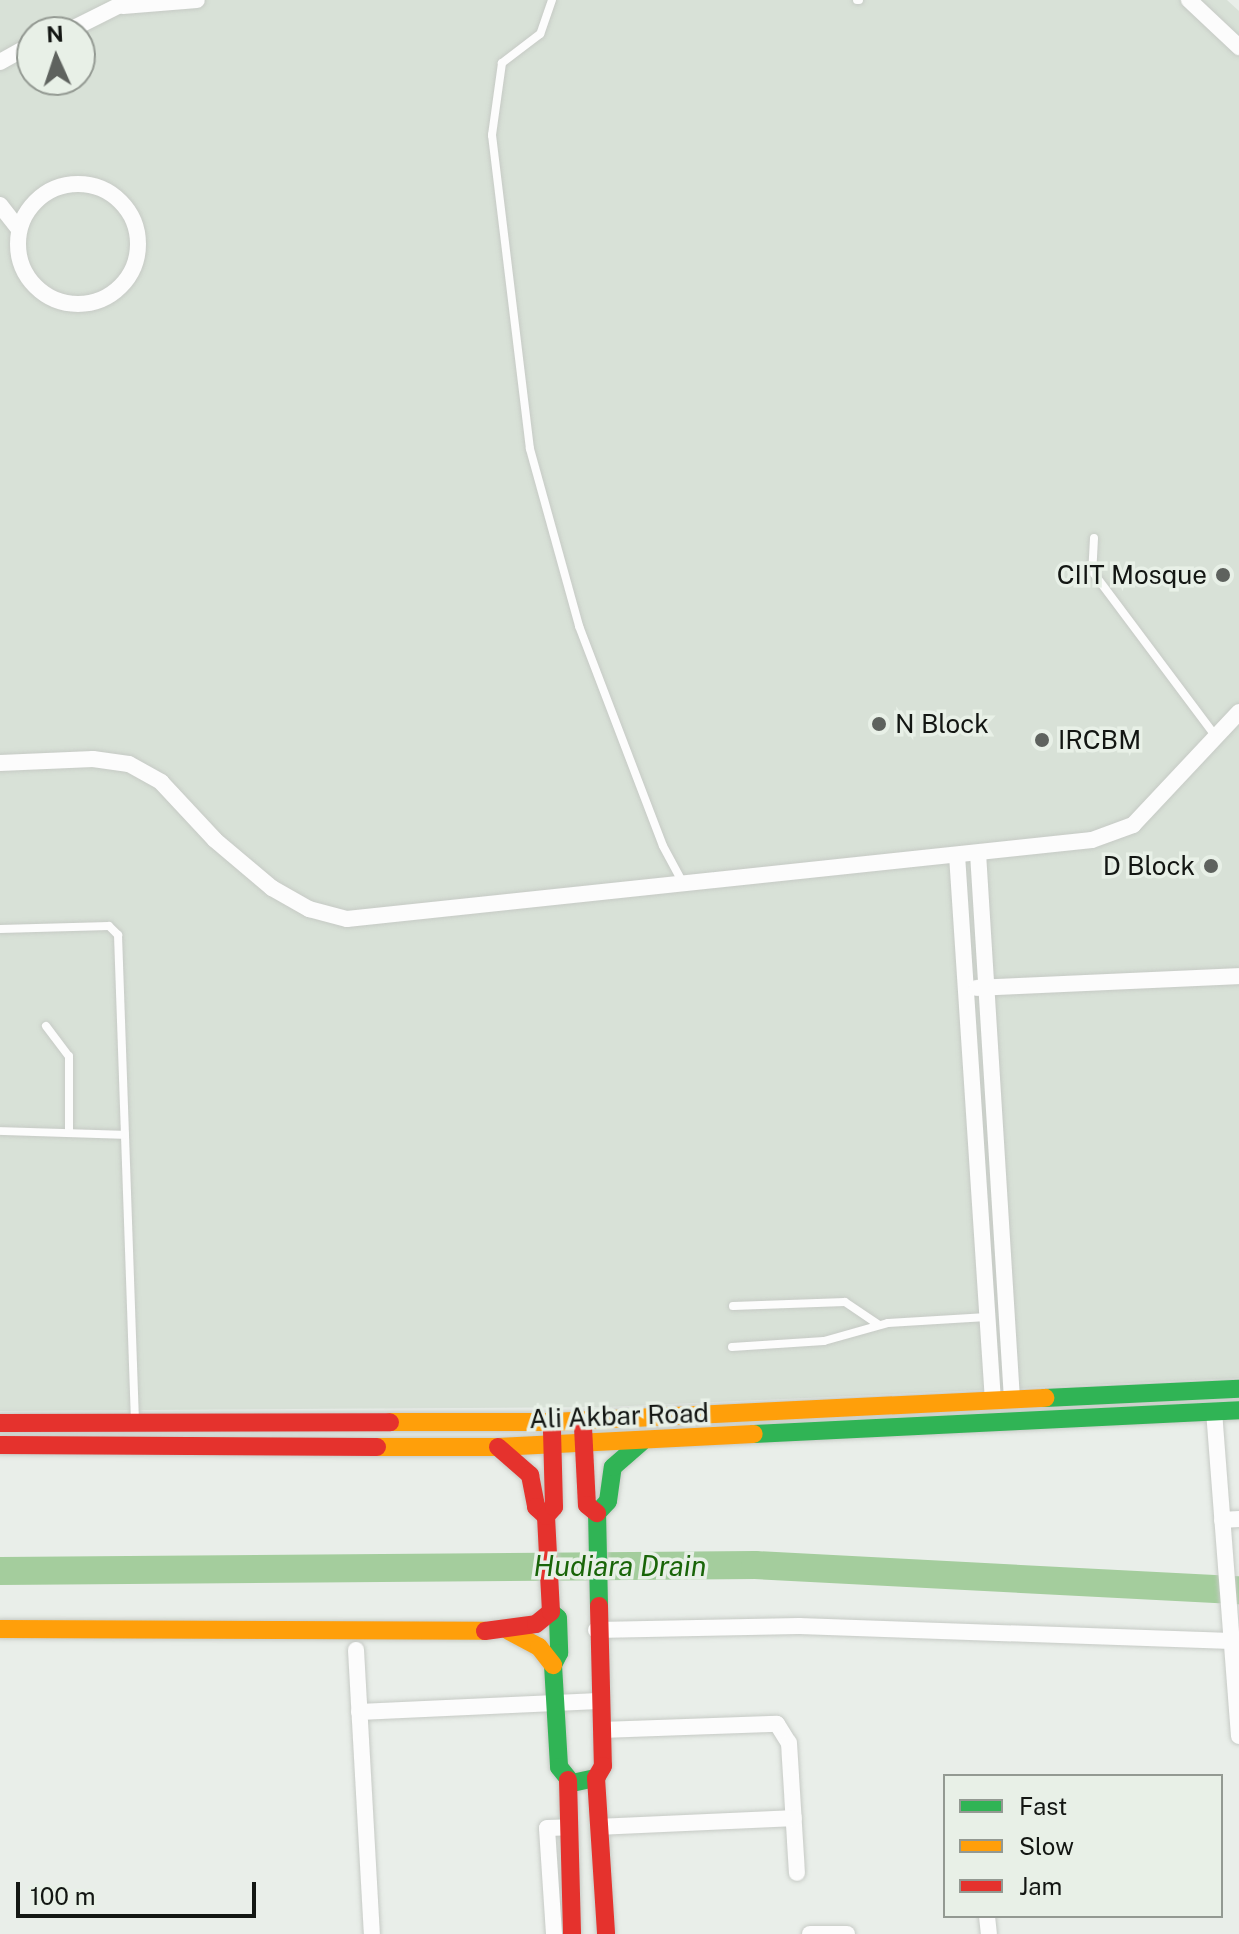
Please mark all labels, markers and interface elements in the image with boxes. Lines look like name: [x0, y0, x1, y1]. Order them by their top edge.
north arrow: [16, 16, 96, 96]
text: N: [46, 21, 64, 47]
place label: CIIT Mosque: [1057, 559, 1207, 591]
marker: CIIT Mosque: [1214, 566, 1232, 584]
place label: N Block: [895, 708, 989, 740]
marker: N Block: [870, 715, 888, 733]
place label: IRCBM: [1058, 724, 1141, 756]
marker: IRCBM: [1033, 731, 1051, 749]
place label: D Block: [1103, 850, 1195, 882]
marker: D Block: [1202, 857, 1220, 875]
street label: Ali Akbar Road: [529, 1397, 709, 1435]
water label: Hudiara Drain: [534, 1549, 706, 1583]
legend: [943, 1774, 1223, 1918]
text: Fast: [1019, 1792, 1067, 1820]
text: Slow: [1019, 1832, 1074, 1860]
scale bar: [20, 1866, 260, 1916]
text: Jam: [1019, 1872, 1062, 1900]
text: 100 m: [30, 1882, 96, 1910]

